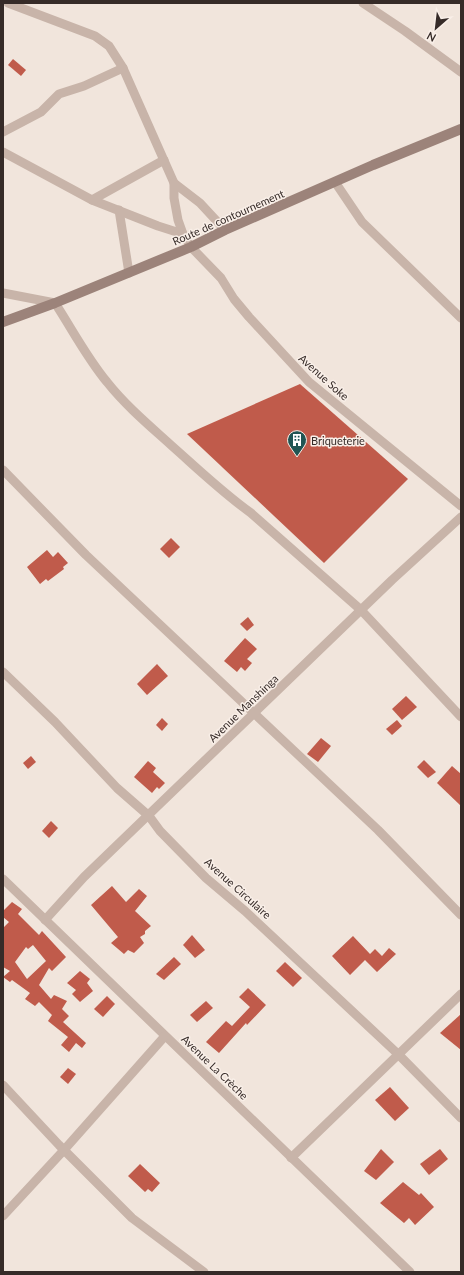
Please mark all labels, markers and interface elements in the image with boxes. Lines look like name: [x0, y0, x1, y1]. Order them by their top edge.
north arrow: [416, 8, 456, 48]
text: N: [424, 30, 438, 45]
street label: Route de contournement: [170, 186, 286, 248]
street label: Avenue Soke: [296, 351, 352, 403]
building icon: Briqueterie: [286, 429, 308, 457]
place label: Briqueterie: [311, 434, 365, 447]
street label: Avenue Manshinga: [205, 671, 281, 745]
street label: Avenue Circulaire: [202, 855, 274, 921]
street label: Avenue La Crèche: [179, 1032, 251, 1102]

